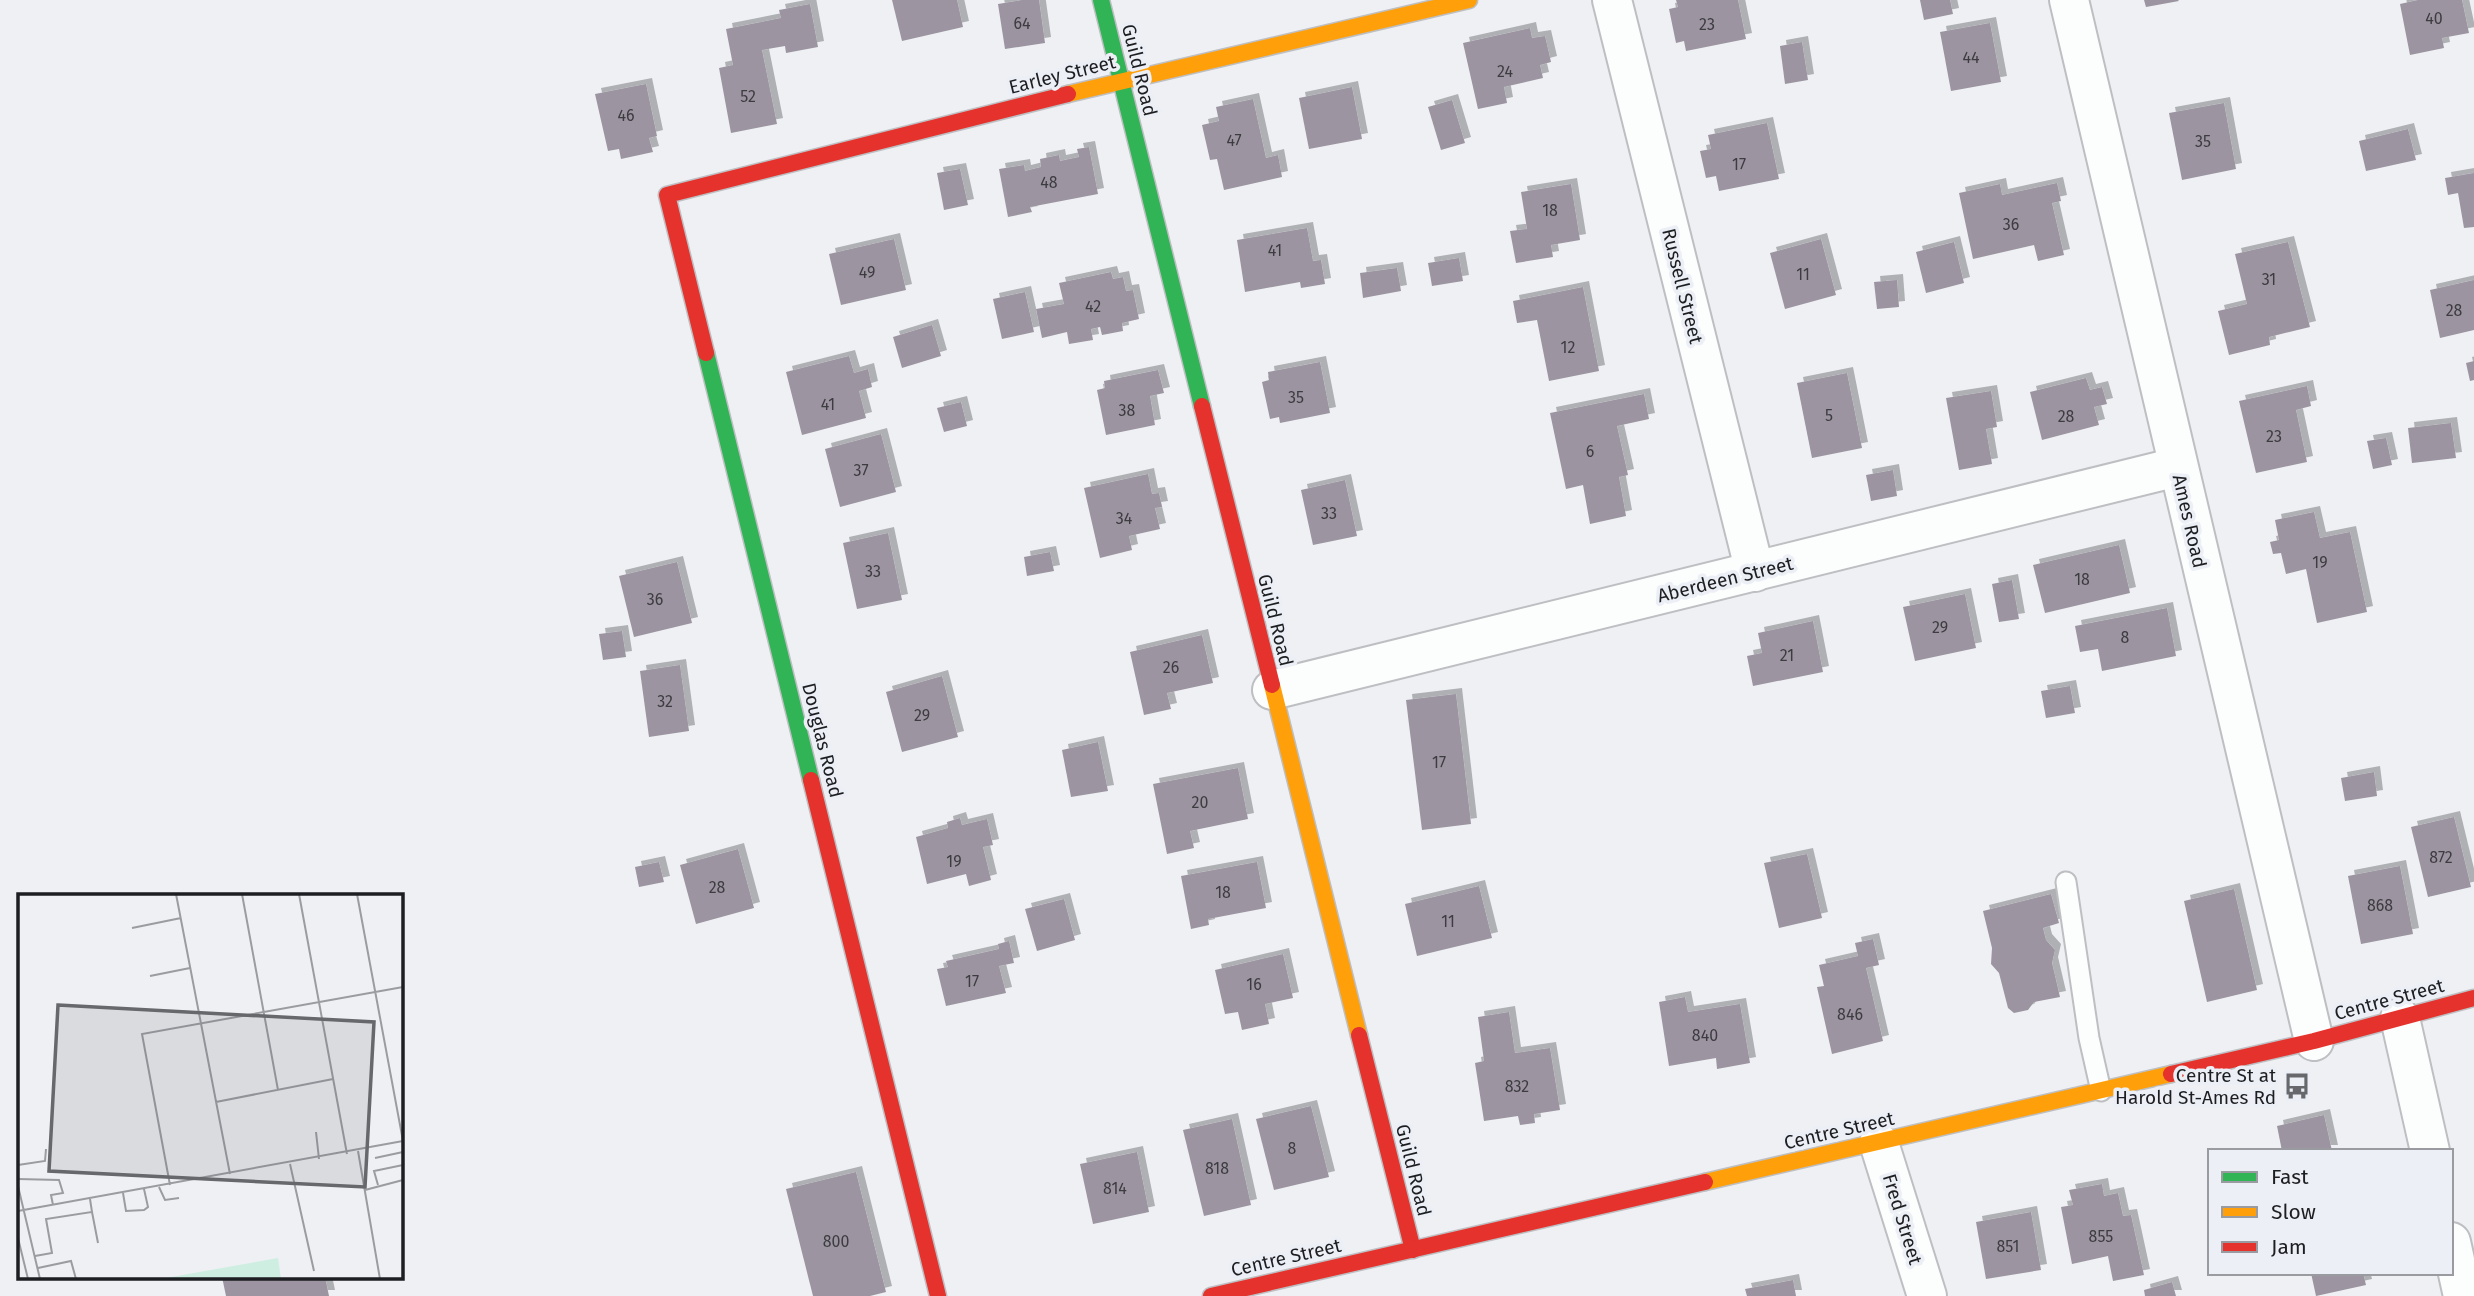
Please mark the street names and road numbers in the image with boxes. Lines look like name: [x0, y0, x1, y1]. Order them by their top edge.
street label: Guild Road: [1117, 22, 1162, 119]
street label: Earley Street: [1006, 50, 1118, 99]
street label: Russell Street: [1657, 226, 1708, 346]
street label: Ames Road: [2168, 472, 2211, 570]
street label: Aberdeen Street: [1655, 551, 1796, 607]
street label: Guild Road: [1253, 572, 1298, 669]
street label: Douglas Road: [797, 680, 848, 800]
street label: Centre Street: [2332, 974, 2446, 1025]
street label: Centre Street: [1782, 1107, 1897, 1154]
street label: Guild Road: [1391, 1122, 1436, 1219]
street label: Fred Street: [1878, 1171, 1927, 1267]
street label: Centre Street: [1229, 1234, 1344, 1281]

